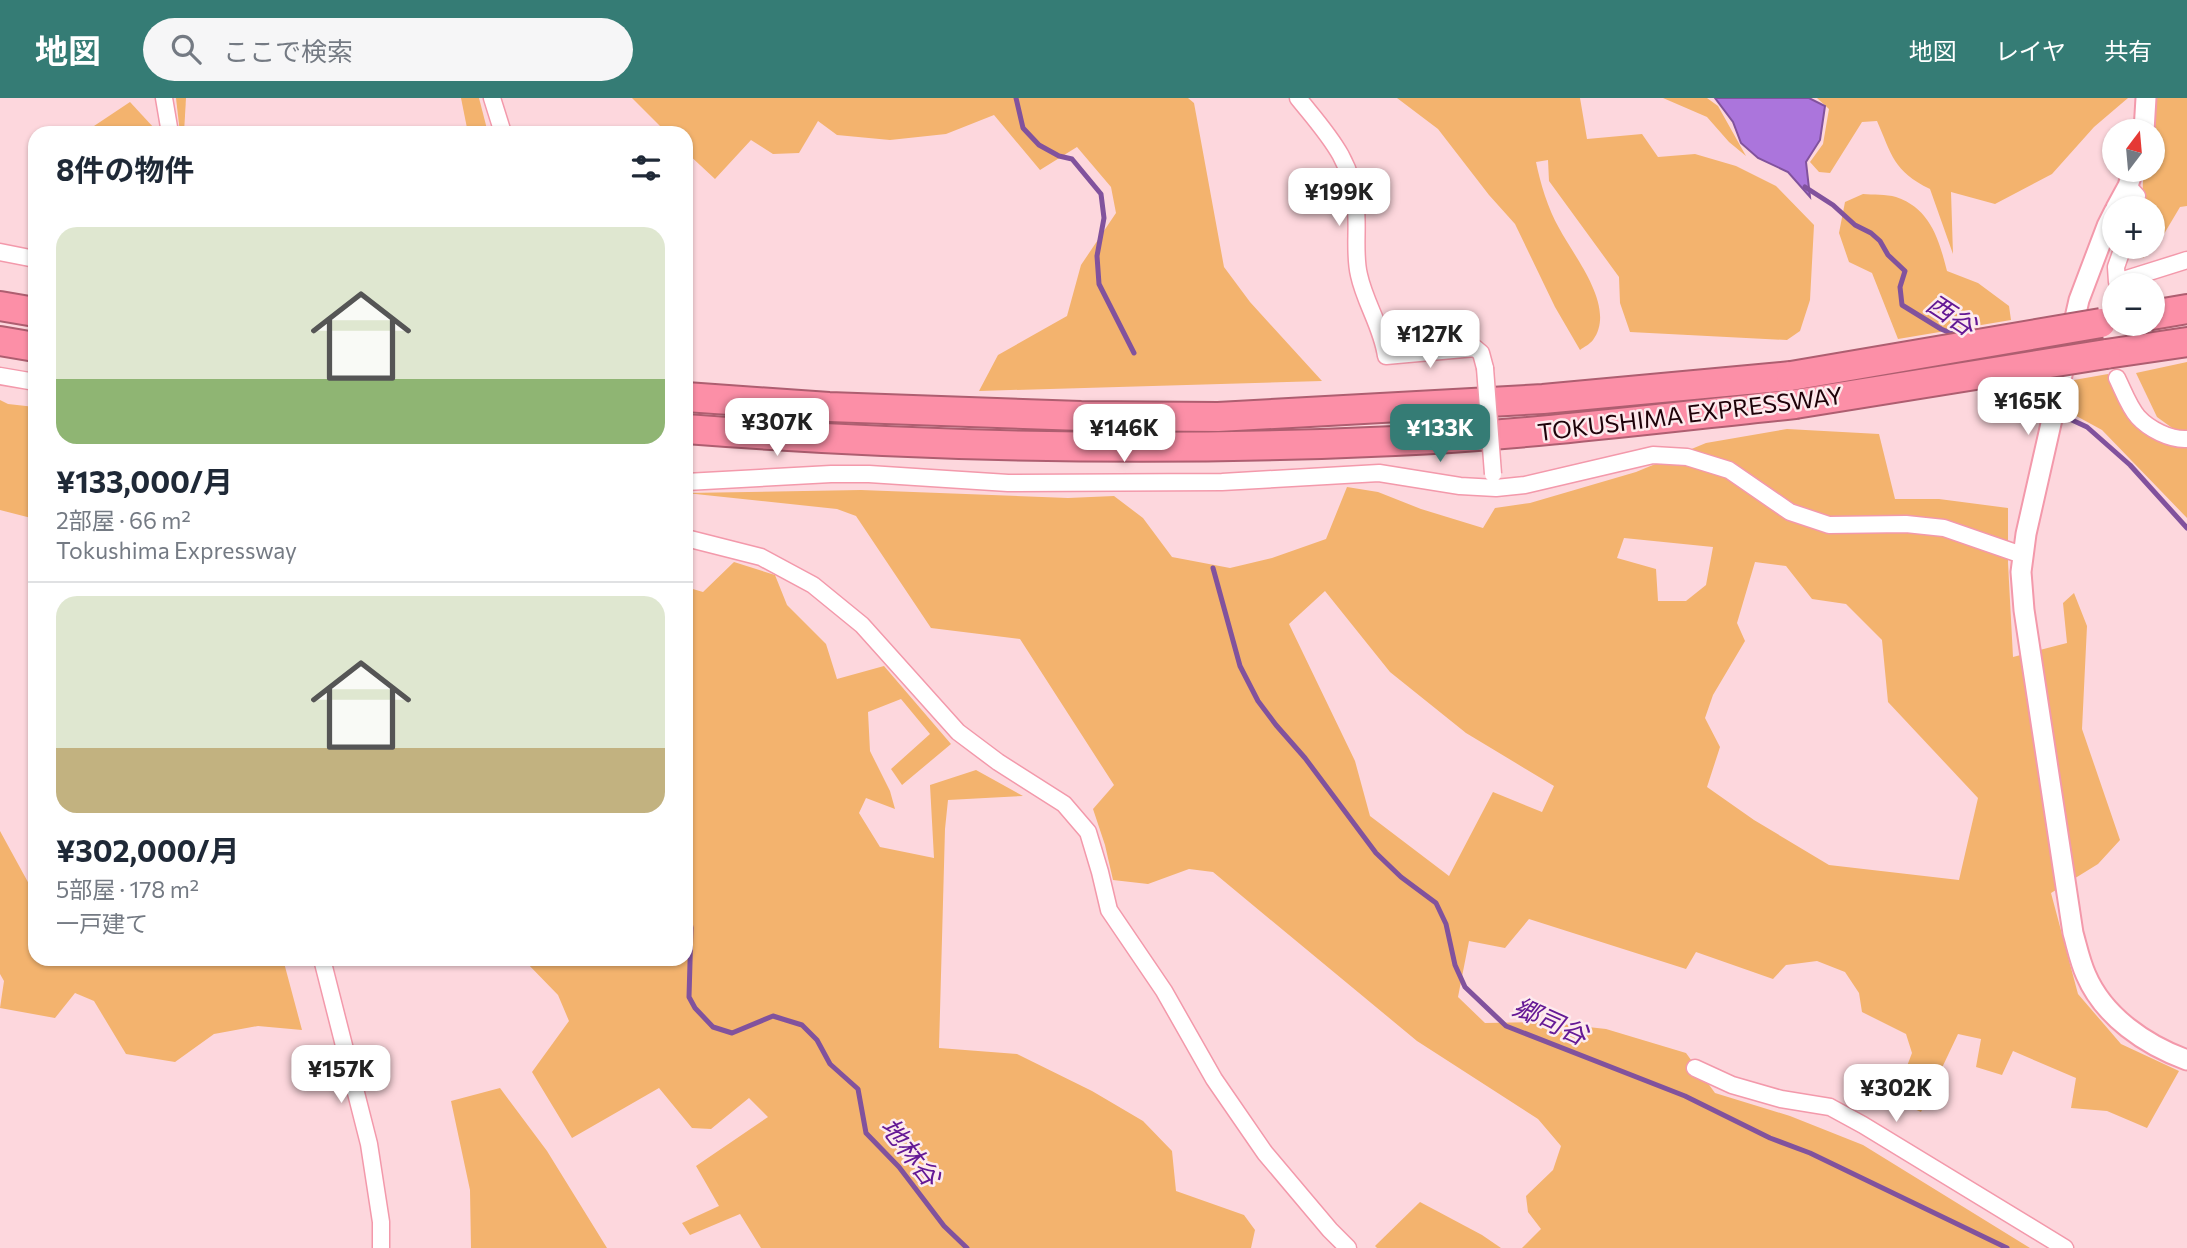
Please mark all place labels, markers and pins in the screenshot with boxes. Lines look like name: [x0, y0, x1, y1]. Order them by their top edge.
pin: ¥199K: [1290, 169, 1388, 228]
pin: ¥127K: [1381, 310, 1479, 370]
pin: ¥165K: [1979, 378, 2077, 437]
pin: ¥307K: [728, 398, 826, 458]
pin: ¥146K: [1075, 404, 1173, 464]
pin: ¥133K: [1391, 404, 1489, 464]
pin: ¥157K: [292, 1046, 390, 1105]
pin: ¥302K: [1847, 1065, 1945, 1124]

